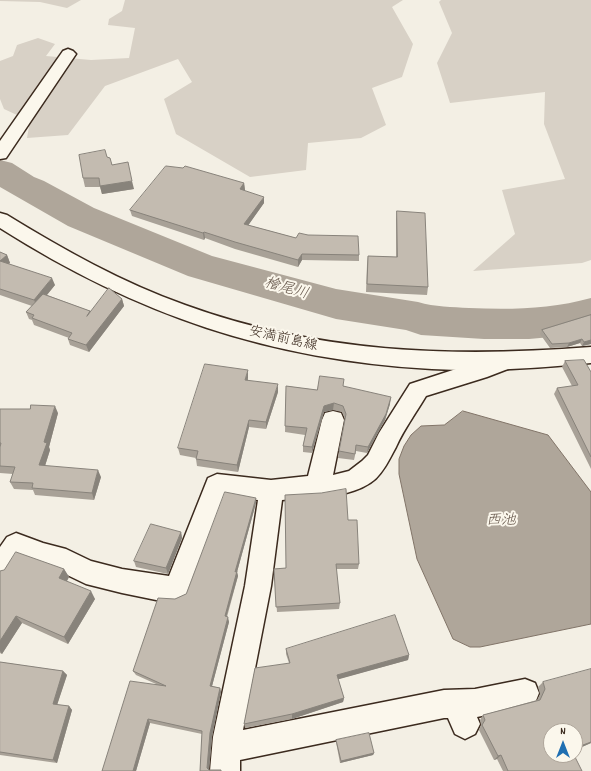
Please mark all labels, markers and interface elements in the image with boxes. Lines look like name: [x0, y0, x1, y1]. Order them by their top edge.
water label: 檜尾川: [262, 275, 310, 305]
street label: 安満前島線: [247, 324, 319, 356]
water label: 西池: [486, 513, 516, 531]
north arrow: [543, 723, 583, 763]
text: N: [560, 724, 566, 740]

